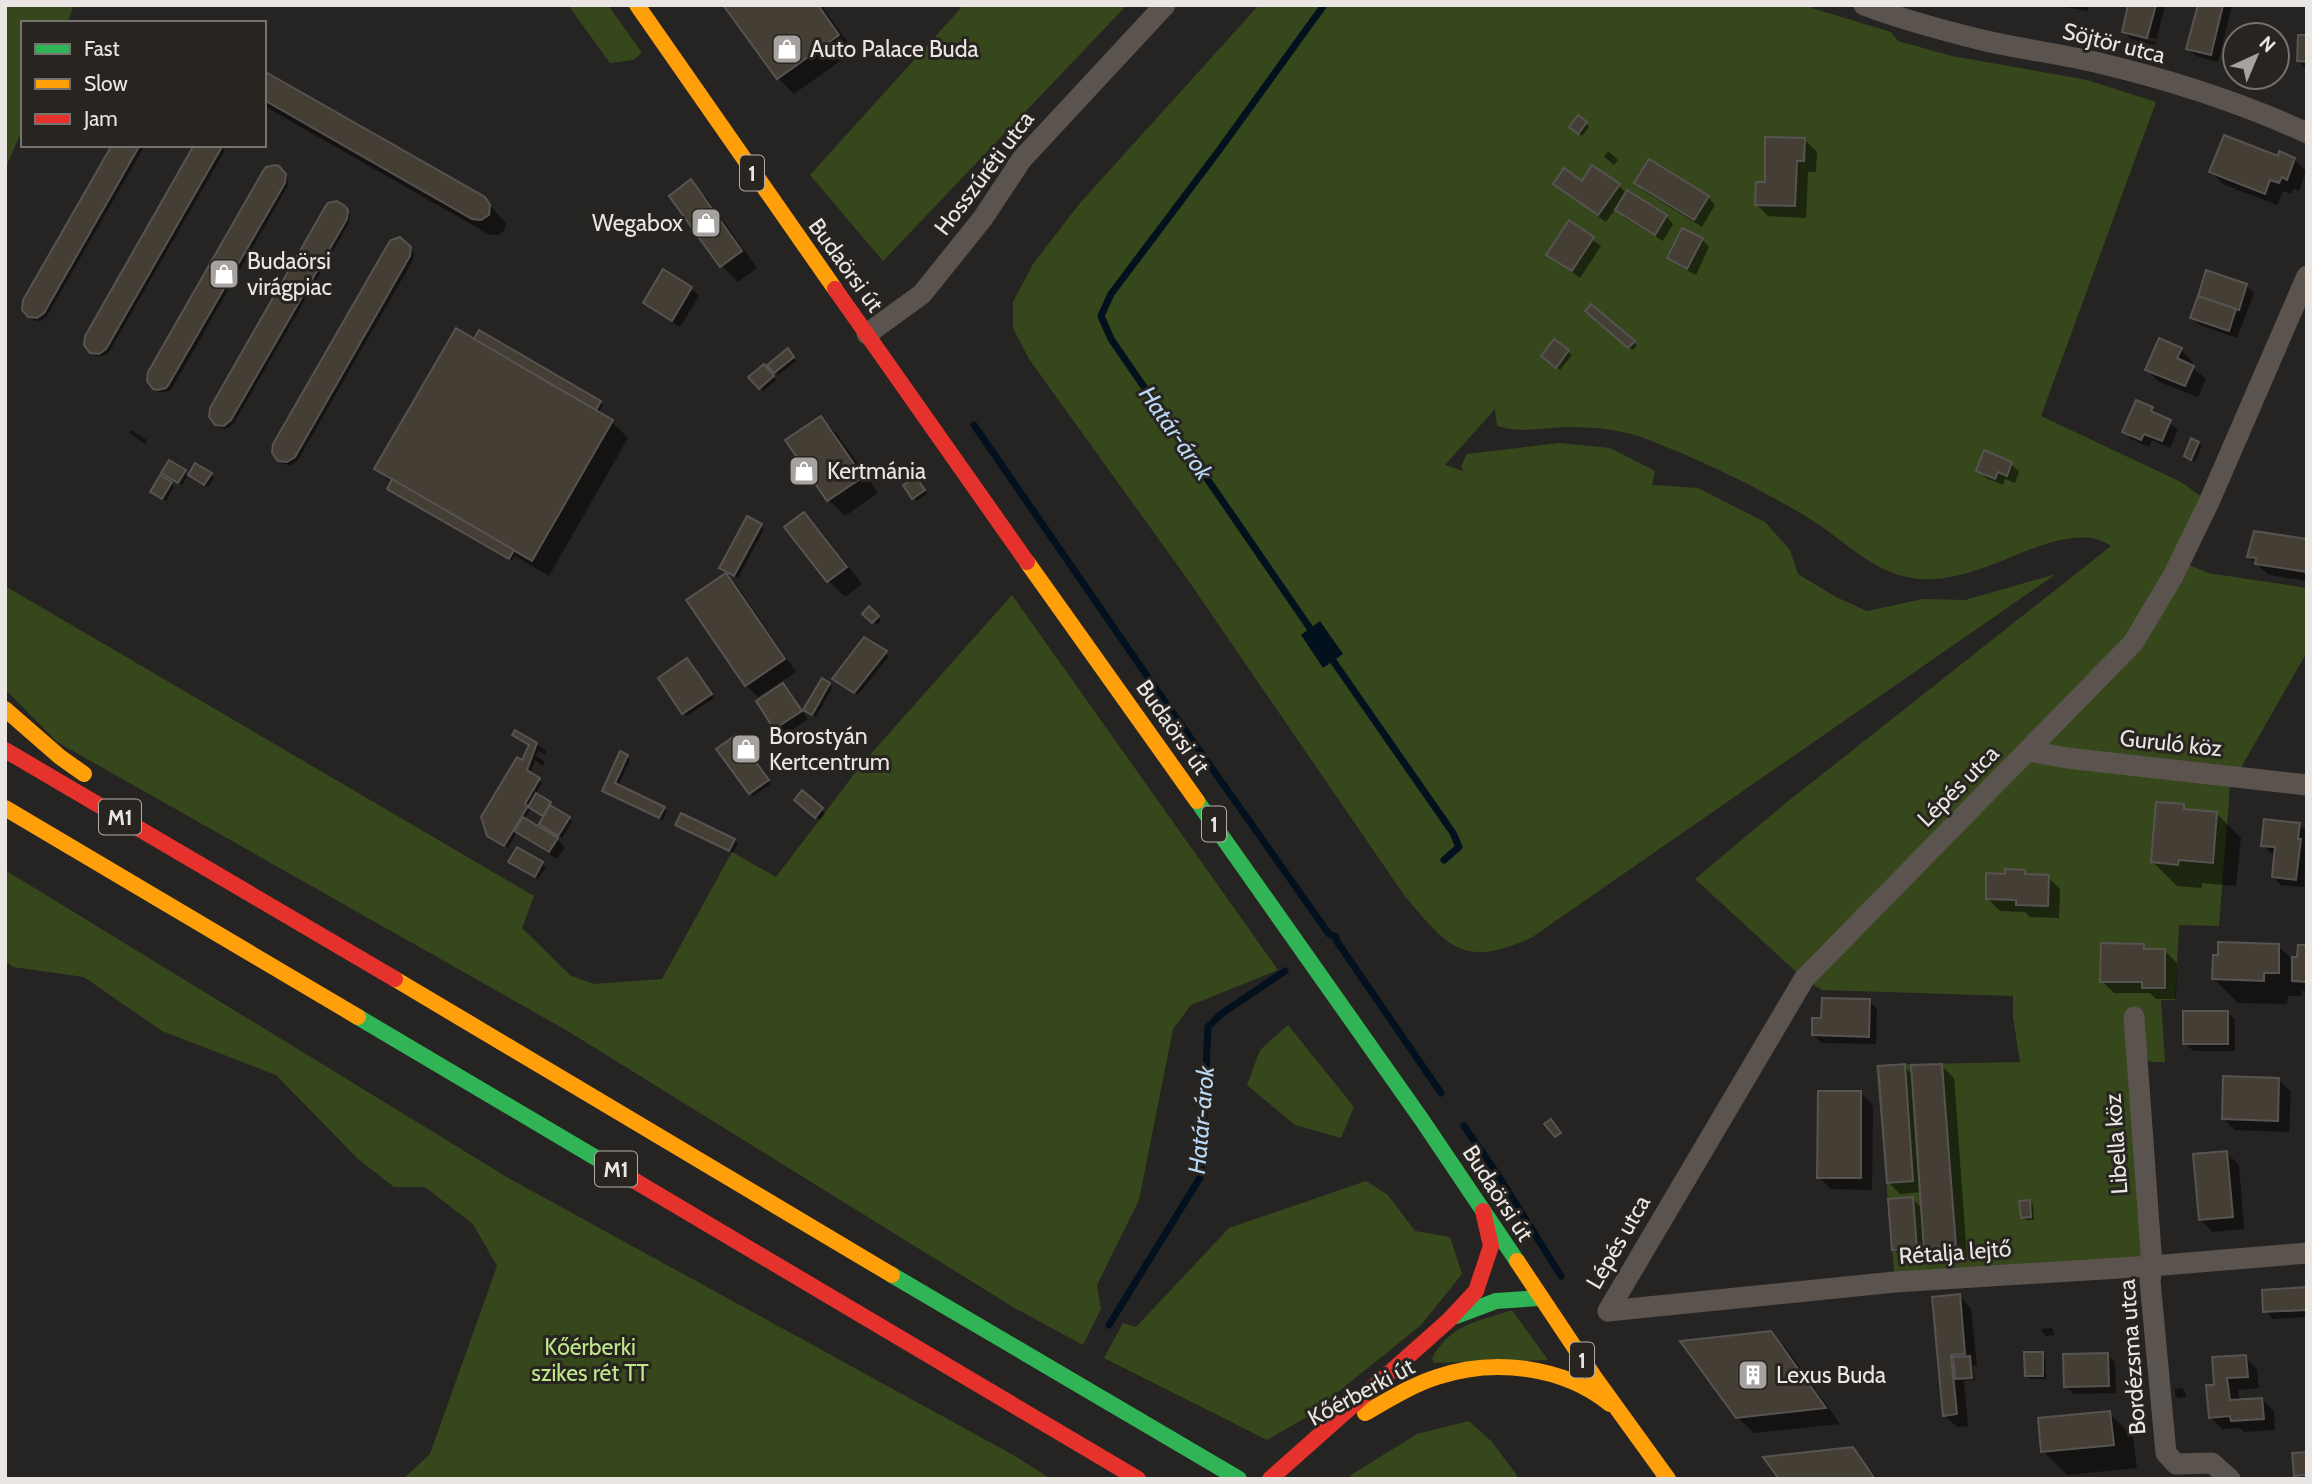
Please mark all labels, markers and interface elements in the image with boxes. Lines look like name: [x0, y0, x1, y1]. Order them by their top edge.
street label: Söjtör utca: [2060, 17, 2168, 69]
legend: [21, 21, 266, 147]
north arrow: [2221, 21, 2291, 91]
text: N: [2255, 31, 2280, 57]
shop icon: Auto Palace Buda: [770, 32, 804, 66]
place label: Auto Palace Buda: [810, 35, 978, 63]
text: Fast: [84, 36, 120, 61]
text: Slow: [84, 71, 128, 96]
street label: Hosszúréti utca: [928, 105, 1040, 241]
text: Jam: [83, 106, 118, 131]
road number: 1: [740, 156, 764, 190]
shop icon: Wegabox: [689, 206, 723, 240]
place label: Wegabox: [592, 209, 683, 237]
street label: Budaörsi út: [803, 213, 889, 317]
place label: Budaörsi virágpiac: [247, 247, 332, 301]
shop icon: Budaörsi virágpiac: [207, 257, 241, 291]
water label: Határ-árok: [1133, 380, 1219, 486]
shop icon: Kertmánia: [787, 454, 821, 488]
place label: Kertmánia: [827, 457, 926, 485]
street label: Budaörsi út: [1130, 674, 1216, 780]
place label: Borostyán Kertcentrum: [769, 722, 890, 776]
street label: Guruló köz: [2118, 724, 2224, 762]
shop icon: Borostyán Kertcentrum: [729, 732, 763, 766]
street label: Lépés utca: [1911, 739, 2005, 833]
road number: M1: [99, 800, 141, 834]
road number: 1: [1202, 806, 1226, 842]
water label: Határ-árok: [1182, 1064, 1220, 1175]
street label: Libella köz: [2098, 1092, 2133, 1195]
street label: Budaörsi út: [1457, 1140, 1539, 1246]
road number: M1: [595, 1152, 637, 1186]
street label: Lépés utca: [1580, 1190, 1656, 1294]
street label: Rétalja lejtő: [1898, 1234, 2012, 1270]
street label: Bordézsma utca: [2113, 1278, 2151, 1436]
park label: Kőérberki szikes rét TT: [531, 1333, 649, 1387]
road number: 1: [1570, 1342, 1594, 1378]
street label: Kőérberki út: [1303, 1352, 1419, 1432]
building icon: Lexus Buda: [1736, 1358, 1770, 1392]
place label: Lexus Buda: [1776, 1361, 1886, 1389]

